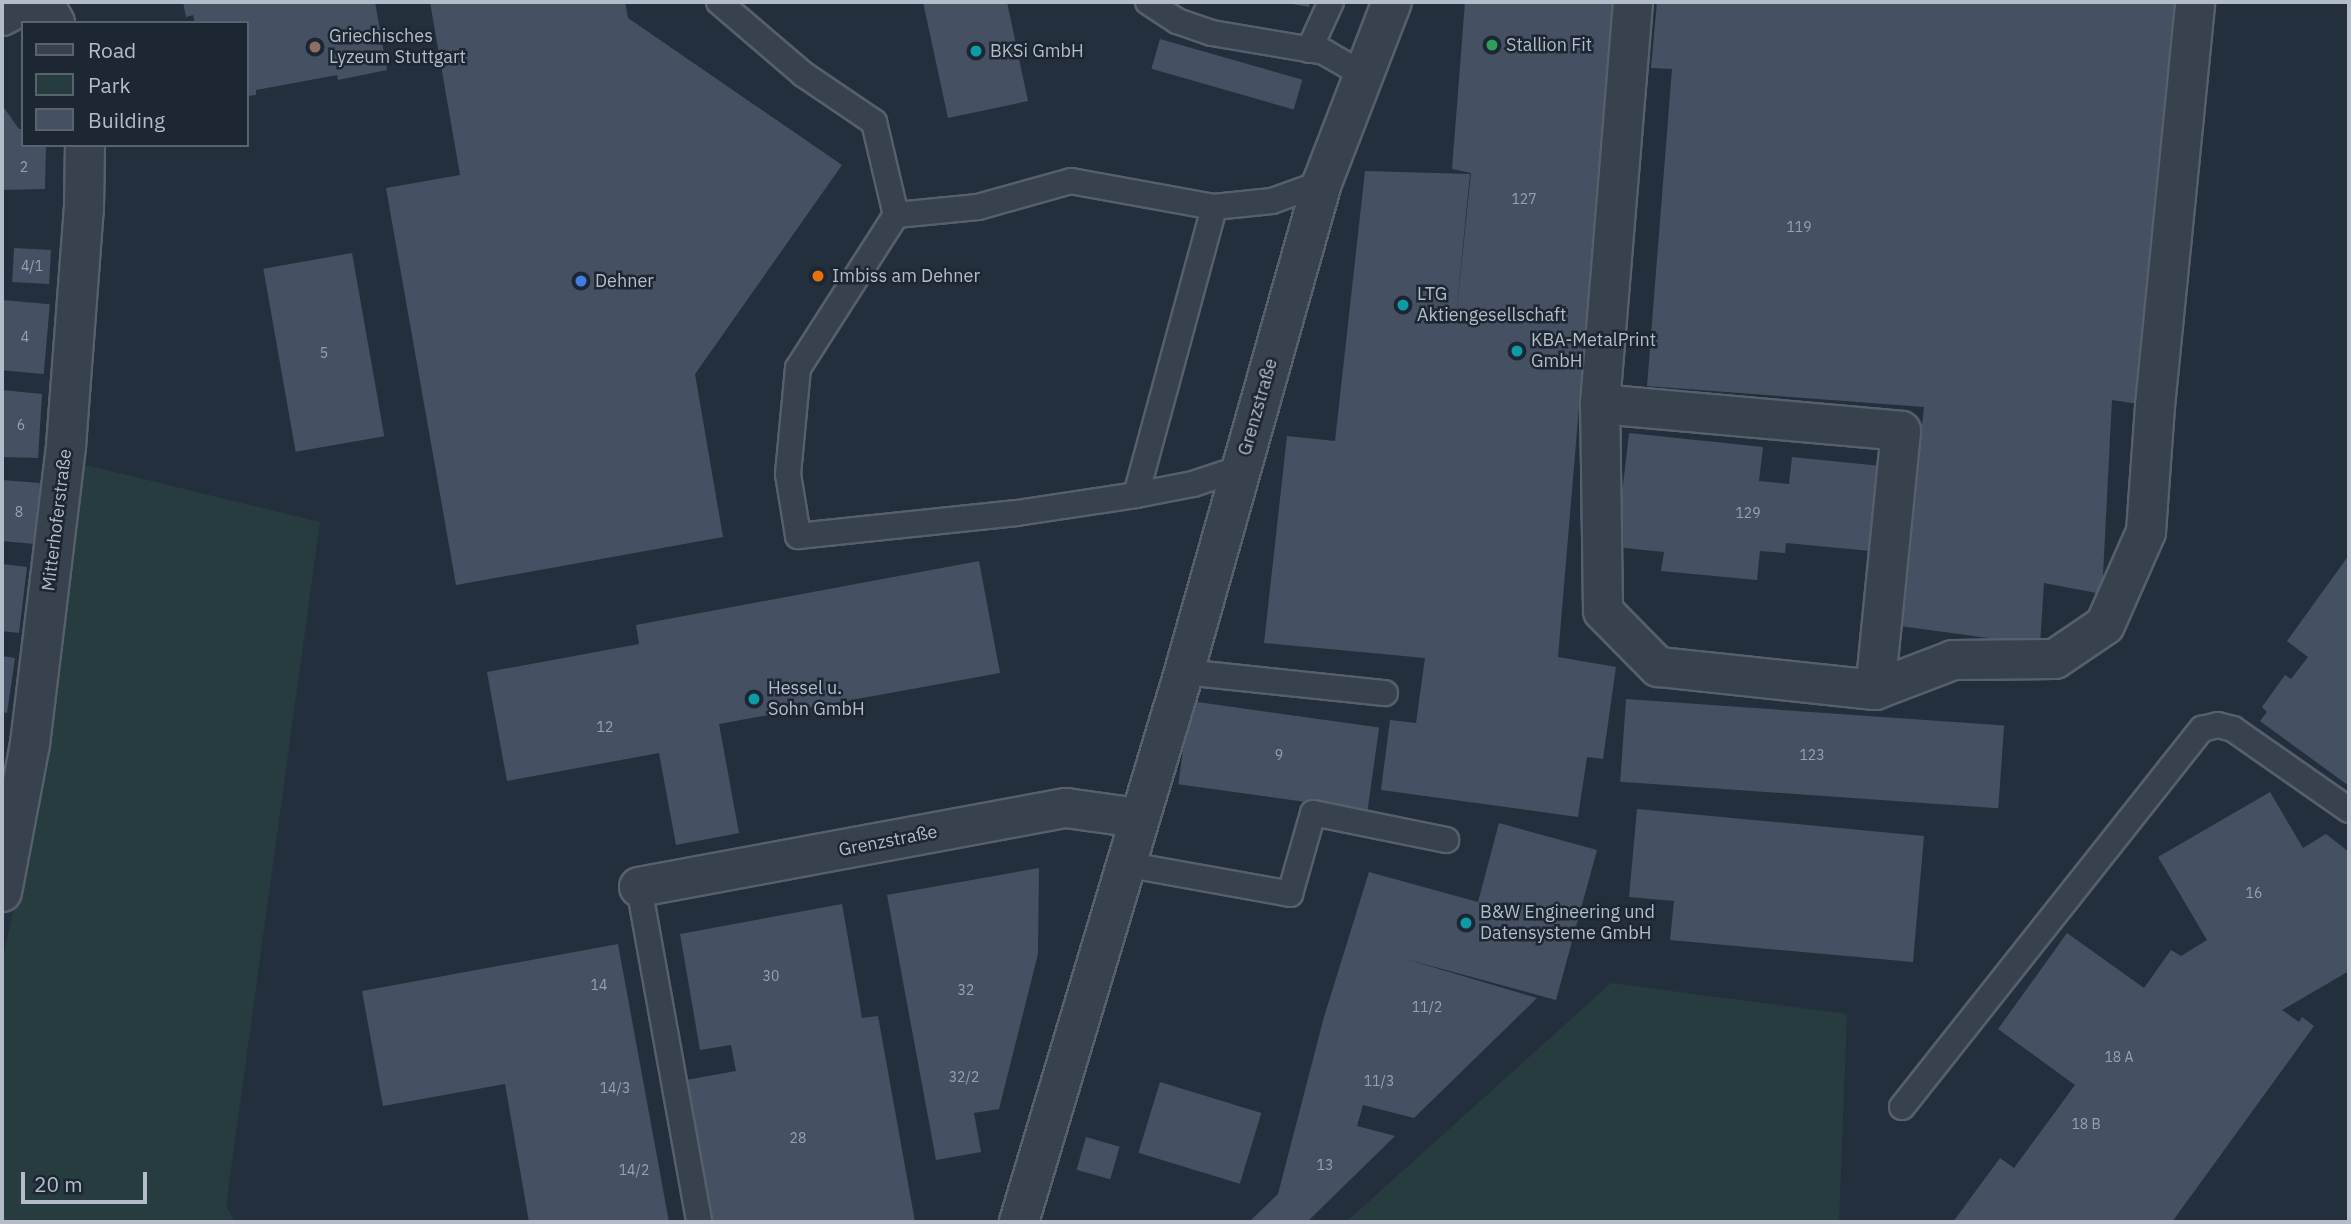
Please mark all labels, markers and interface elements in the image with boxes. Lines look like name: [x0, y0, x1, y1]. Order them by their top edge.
legend: [21, 21, 248, 147]
place label: Griechisches Lyzeum Stuttgart: [329, 26, 466, 68]
place label: Stallion Fit: [1506, 34, 1592, 56]
text: Road: [88, 36, 136, 64]
marker: Stallion Fit: [1484, 37, 1500, 53]
marker: Griechisches Lyzeum Stuttgart: [307, 39, 323, 55]
place label: BKSi GmbH: [990, 40, 1084, 62]
marker: BKSi GmbH: [968, 43, 984, 59]
text: Park: [88, 71, 131, 99]
text: Building: [88, 106, 165, 134]
house number: 2: [20, 159, 28, 175]
house number: 127: [1511, 191, 1537, 207]
house number: 119: [1786, 219, 1812, 235]
house number: 4/1: [21, 258, 43, 274]
place label: Imbiss am Dehner: [832, 265, 980, 287]
marker: Imbiss am Dehner: [810, 268, 826, 284]
place label: Dehner: [595, 270, 654, 292]
marker: Dehner: [573, 273, 589, 289]
place label: LTG Aktiengesellschaft: [1417, 284, 1566, 326]
marker: LTG Aktiengesellschaft: [1395, 297, 1411, 313]
house number: 4: [21, 329, 29, 345]
place label: KBA-MetalPrint GmbH: [1531, 330, 1656, 372]
marker: KBA-MetalPrint GmbH: [1509, 343, 1525, 359]
house number: 5: [320, 345, 328, 361]
street label: Grenzstraße: [1234, 356, 1282, 458]
house number: 6: [17, 417, 25, 433]
street label: Mitterhoferstraße: [38, 448, 76, 592]
house number: 8: [15, 504, 23, 520]
house number: 129: [1735, 505, 1761, 521]
place label: Hessel u. Sohn GmbH: [768, 678, 865, 720]
marker: Hessel u. Sohn GmbH: [746, 691, 762, 707]
house number: 12: [597, 719, 613, 735]
house number: 9: [1275, 747, 1283, 763]
house number: 123: [1799, 747, 1825, 763]
street label: Grenzstraße: [837, 821, 939, 861]
house number: 16: [2246, 885, 2262, 901]
place label: B&W Engineering und Datensysteme GmbH: [1480, 902, 1655, 944]
marker: B&W Engineering und Datensysteme GmbH: [1458, 915, 1474, 931]
house number: 30: [763, 968, 779, 984]
house number: 14: [591, 977, 607, 993]
house number: 32: [958, 982, 974, 998]
house number: 11/2: [1412, 999, 1442, 1015]
house number: 18 A: [2104, 1049, 2134, 1065]
house number: 32/2: [949, 1069, 979, 1085]
house number: 11/3: [1364, 1073, 1394, 1089]
house number: 14/3: [600, 1080, 630, 1096]
house number: 18 B: [2071, 1116, 2101, 1132]
house number: 28: [790, 1130, 806, 1146]
house number: 13: [1317, 1157, 1333, 1173]
scale bar: [24, 1158, 150, 1202]
house number: 14/2: [619, 1162, 649, 1178]
text: 20 m: [34, 1170, 83, 1198]

